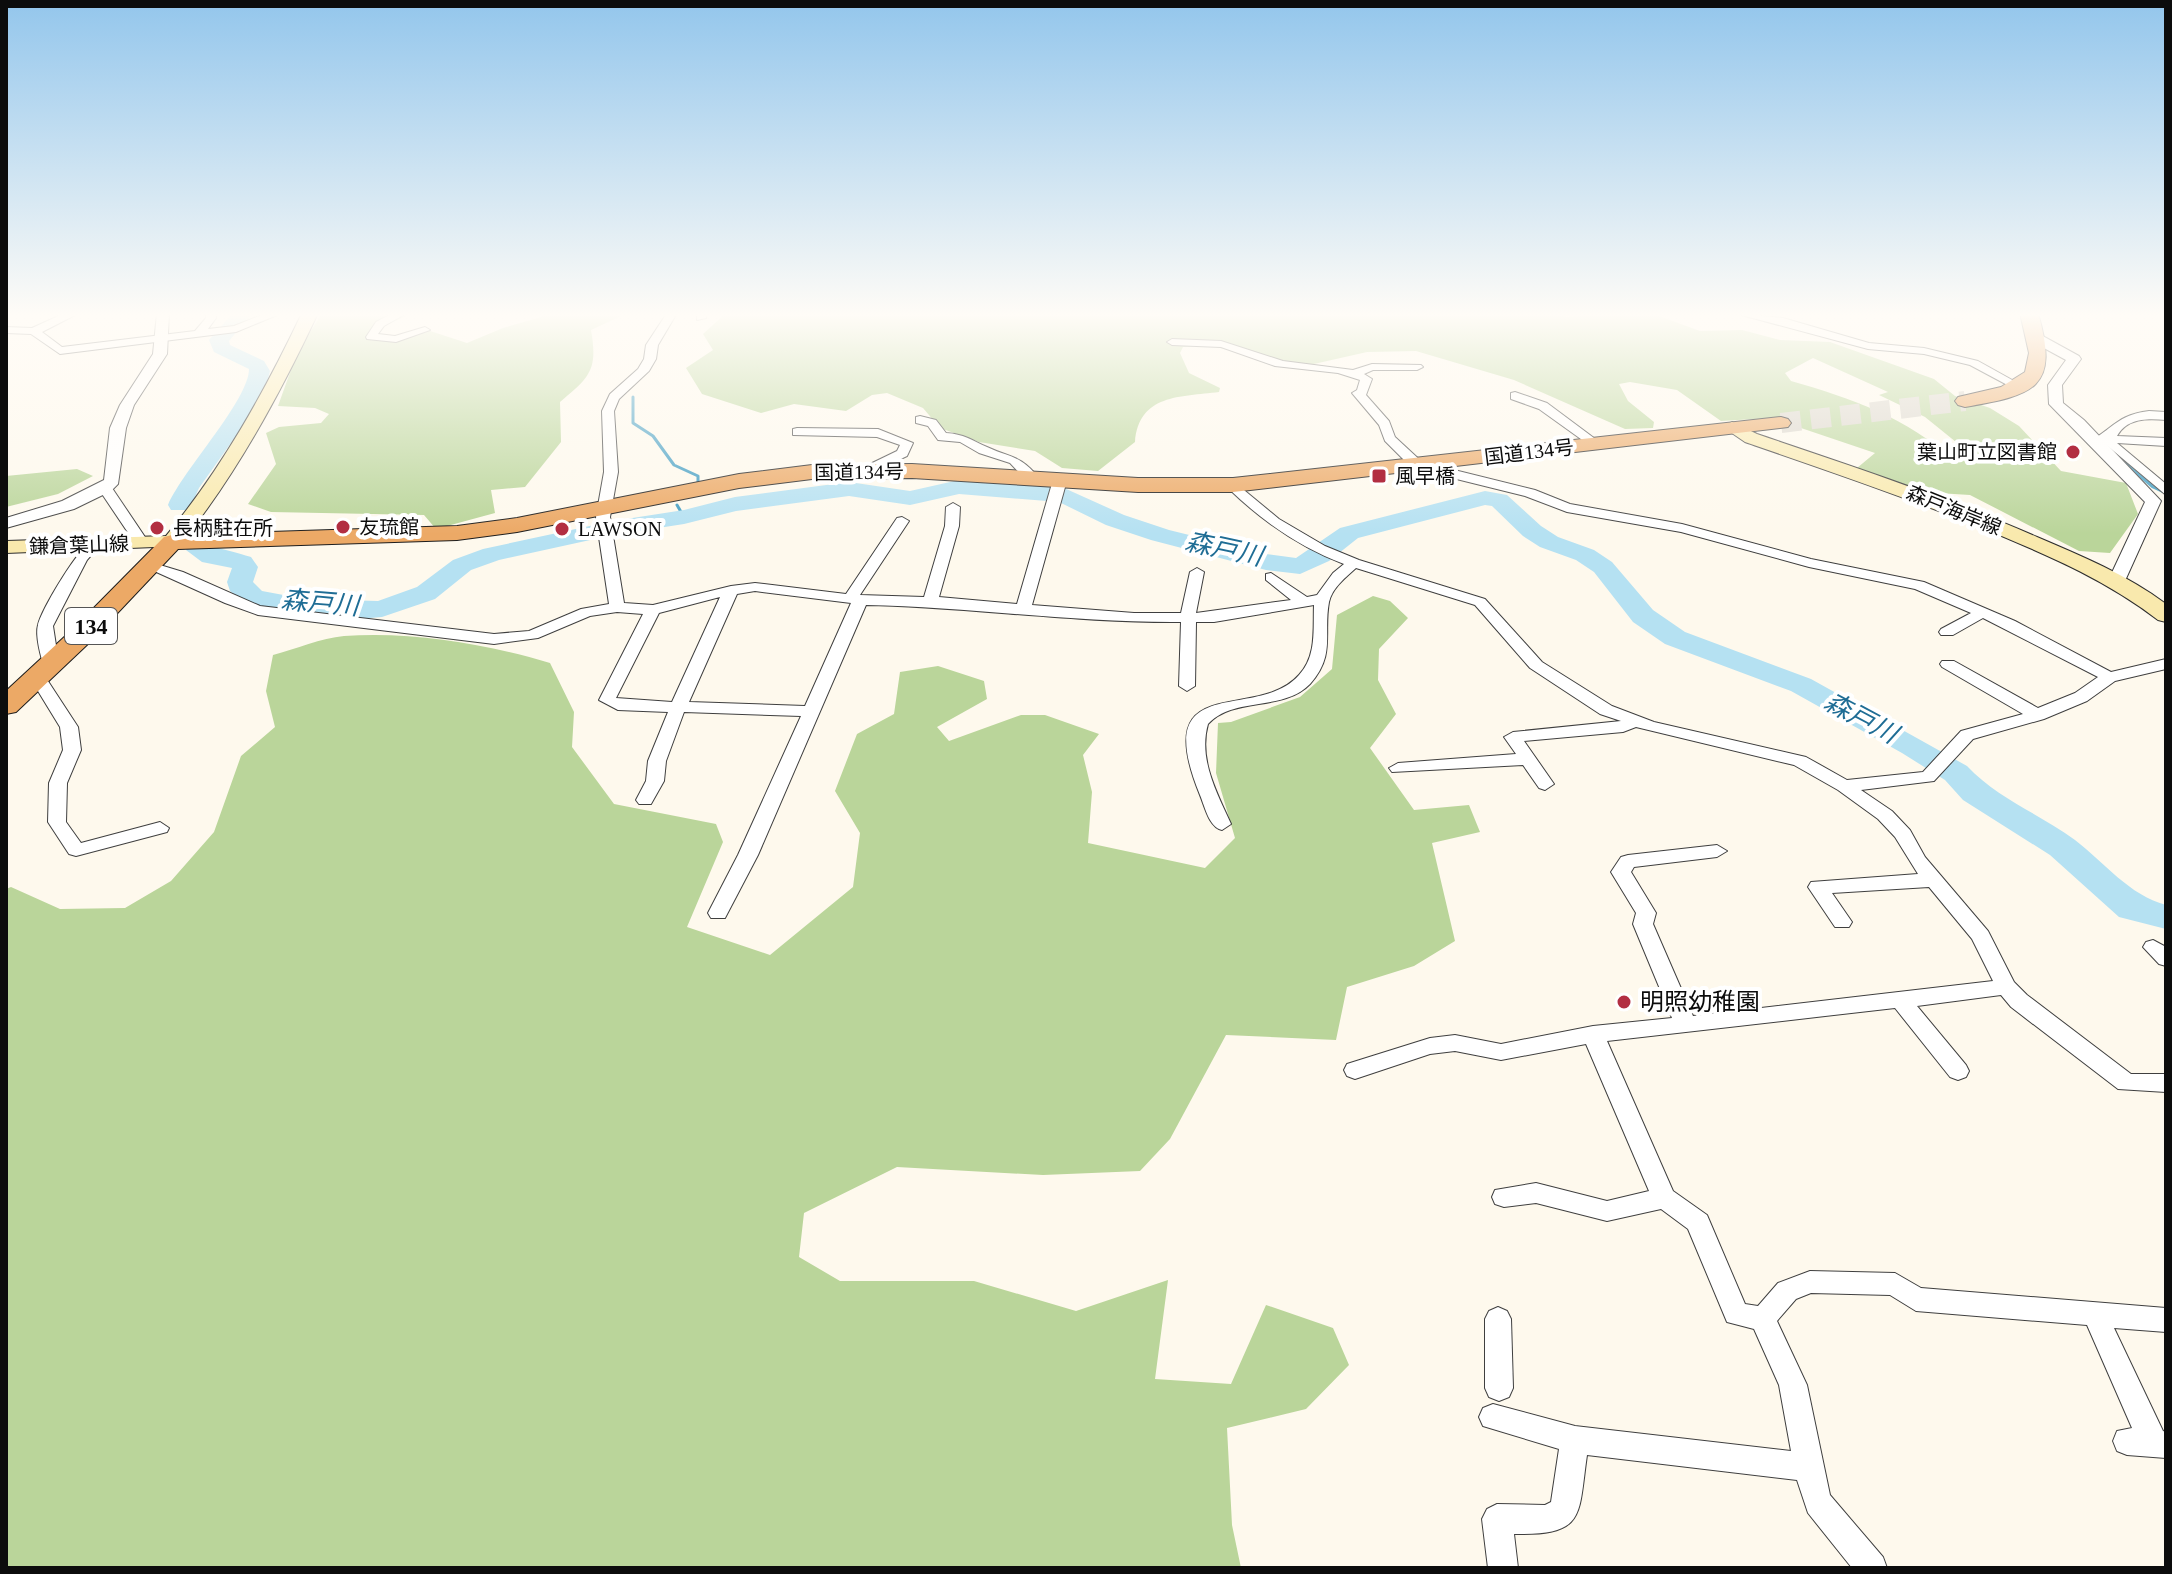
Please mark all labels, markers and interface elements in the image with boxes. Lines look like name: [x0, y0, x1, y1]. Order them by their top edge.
street label: 国道134号: [1483, 436, 1575, 468]
place label: 葉山町立図書館: [1917, 441, 2057, 463]
marker: 葉山町立図書館: [2064, 443, 2082, 461]
street label: 国道134号: [814, 460, 904, 484]
place label: 風早橋: [1395, 465, 1455, 487]
marker: 風早橋: [1370, 467, 1388, 485]
street label: 森戸海岸線: [1904, 481, 2004, 539]
place label: 友琉館: [359, 516, 419, 538]
place label: 長柄駐在所: [173, 517, 273, 539]
marker: 友琉館: [334, 518, 352, 536]
place label: LAWSON: [578, 518, 662, 540]
marker: 長柄駐在所: [148, 519, 166, 537]
marker: LAWSON: [553, 520, 571, 538]
water label: 森戸川: [1183, 527, 1268, 572]
street label: 鎌倉葉山線: [29, 532, 129, 558]
water label: 森戸川: [280, 585, 363, 621]
road number: 134: [65, 608, 117, 644]
water label: 森戸川: [1820, 687, 1905, 751]
place label: 明照幼稚園: [1640, 989, 1760, 1015]
marker: 明照幼稚園: [1615, 993, 1633, 1011]

